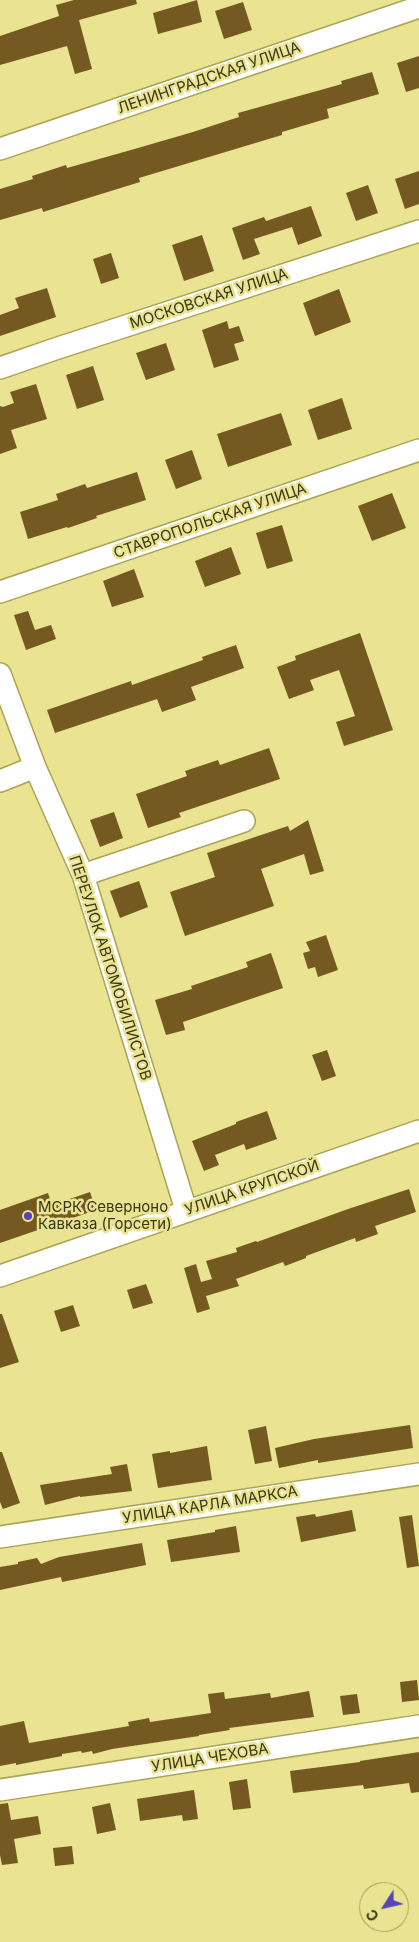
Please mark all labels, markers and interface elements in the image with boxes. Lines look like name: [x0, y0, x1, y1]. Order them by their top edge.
street label: ЛЕНИНГРАДСКАЯ УЛИЦА: [115, 38, 303, 118]
street label: МОСКОВСКАЯ УЛИЦА: [128, 265, 290, 333]
street label: СТАВРОПОЛЬСКАЯ УЛИЦА: [111, 480, 309, 562]
street label: ПЕРЕУЛОК АВТОМОБИЛИСТОВ: [65, 853, 155, 1083]
street label: УЛИЦА КРУПСКОЙ: [182, 1157, 322, 1219]
place label: МСРК Северноно Кавказа (Горсети): [38, 1198, 172, 1233]
marker: МСРК Северноно Кавказа (Горсети): [22, 1210, 34, 1222]
street label: УЛИЦА КАРЛА МАРКСА: [121, 1482, 299, 1528]
street label: УЛИЦА ЧЕХОВА: [150, 1740, 270, 1776]
north arrow: [359, 1882, 409, 1932]
text: С: [362, 1906, 382, 1924]

